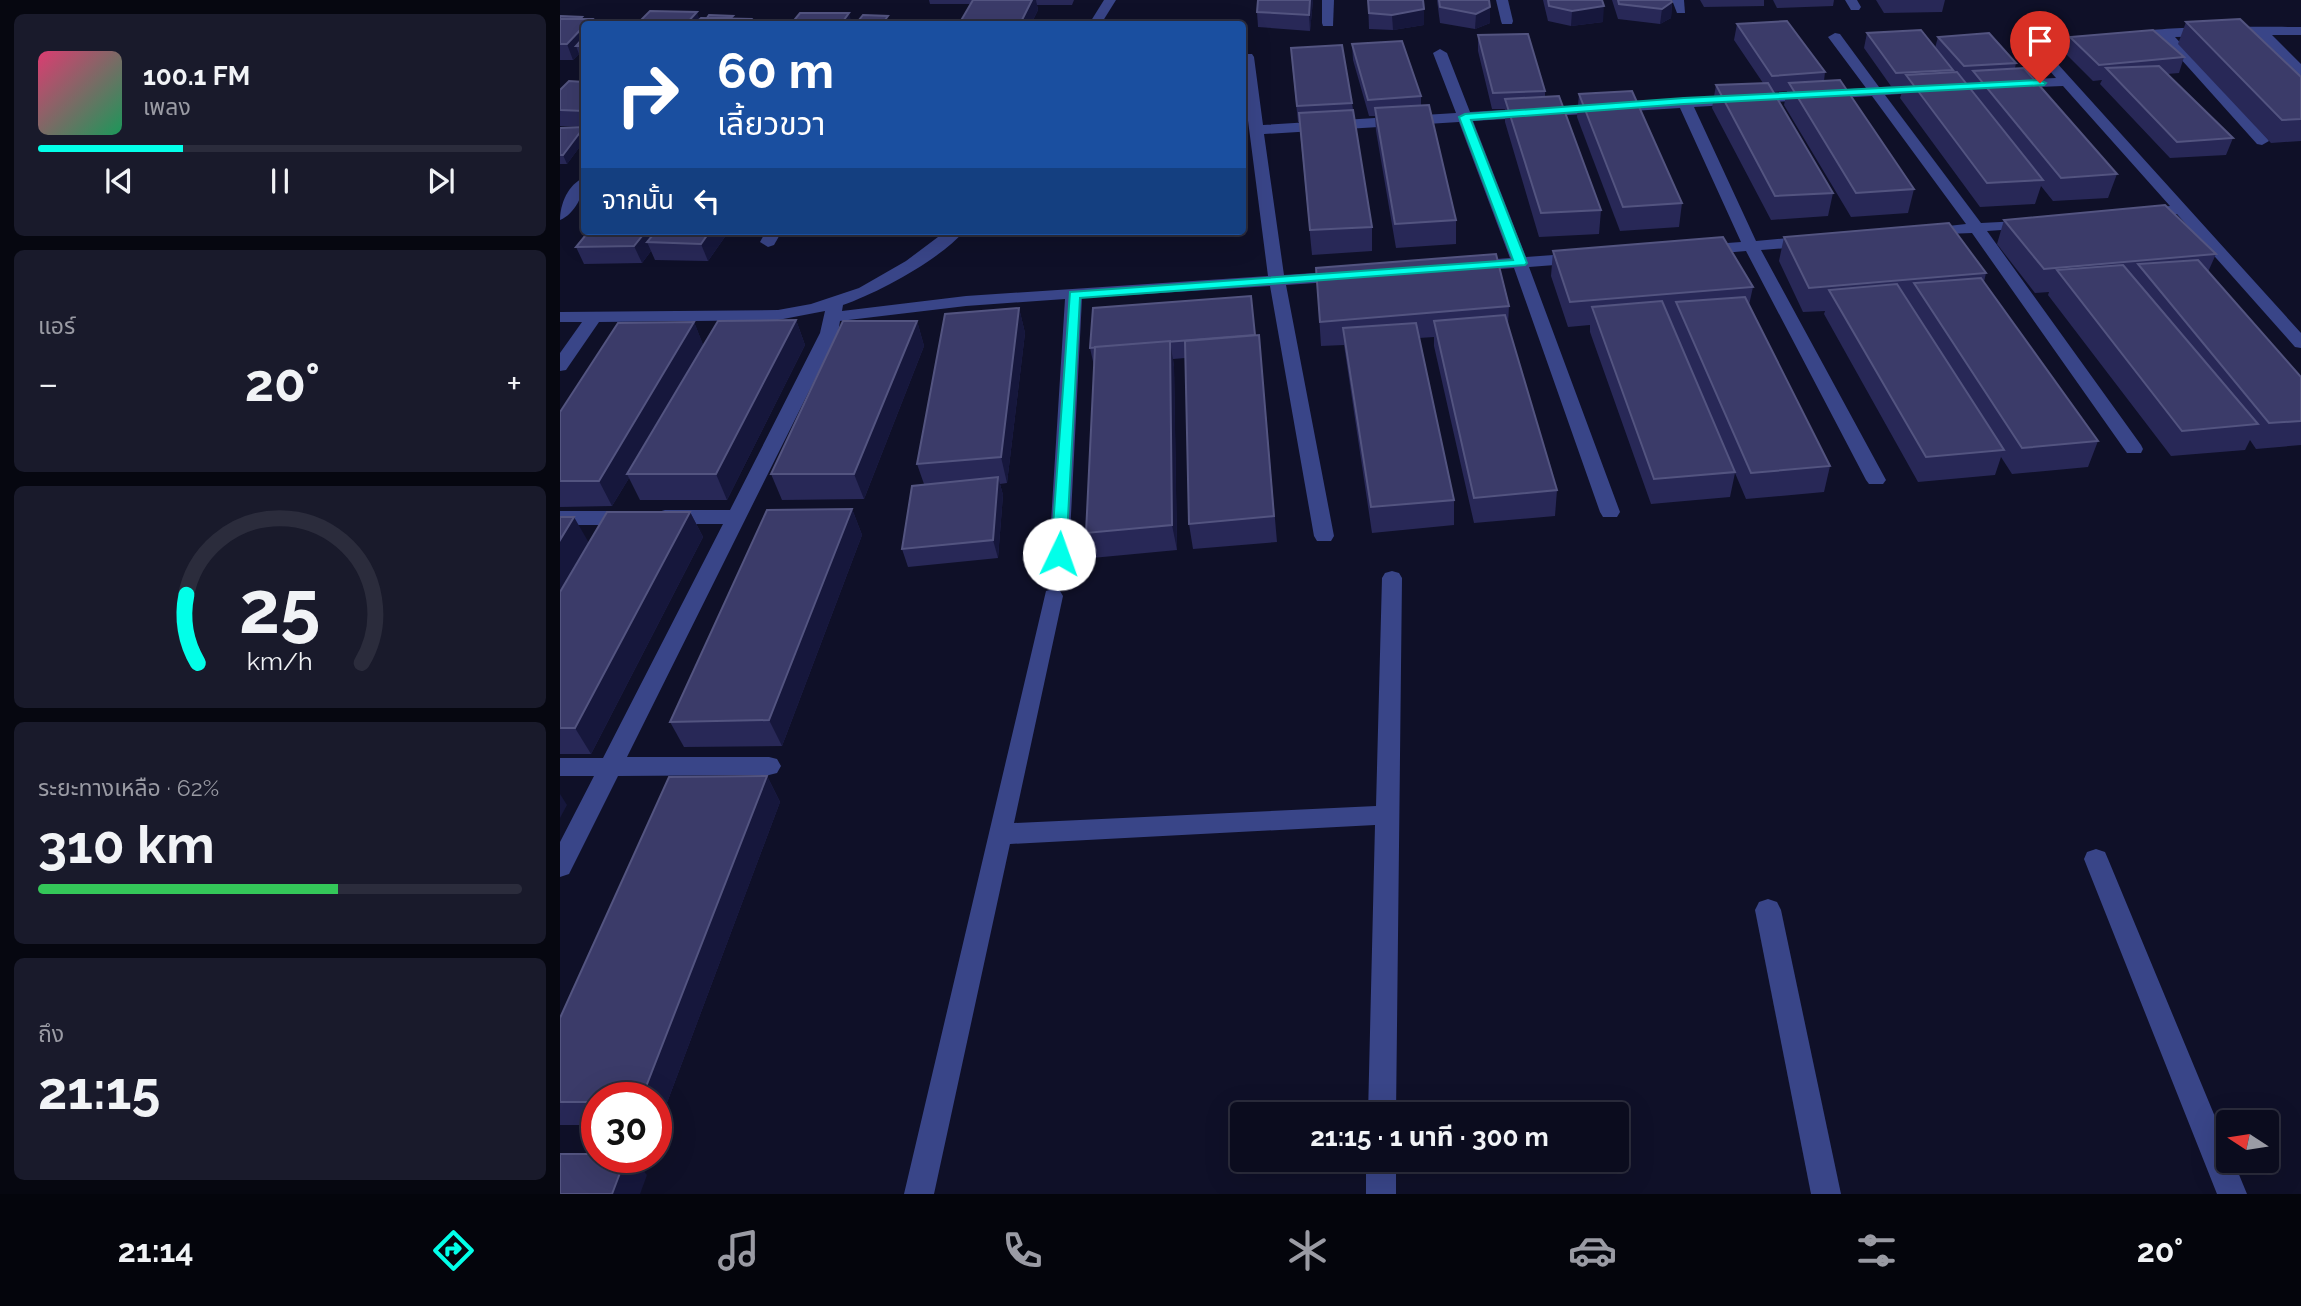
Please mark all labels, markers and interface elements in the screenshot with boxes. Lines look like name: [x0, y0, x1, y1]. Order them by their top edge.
pin: [2010, 11, 2070, 83]
icon: arrive: [2021, 22, 2059, 60]
text: 60 m: [717, 42, 834, 99]
icon: right: [602, 49, 693, 140]
text: 100.1 FM: [143, 61, 250, 91]
text: เพลง: [143, 93, 191, 120]
text: เลี้ยวขวา: [717, 105, 825, 142]
icon: previous: [100, 162, 138, 200]
icon: pause: [261, 162, 299, 200]
icon: next: [422, 162, 460, 200]
icon: left: [688, 182, 726, 220]
text: จากนั้น: [602, 185, 674, 215]
text: แอร์: [38, 312, 75, 339]
text: 20°: [245, 352, 320, 413]
text: −: [38, 361, 58, 406]
text: +: [506, 361, 522, 406]
position arrow: [1022, 517, 1096, 591]
text: 25: [239, 565, 321, 650]
text: km/h: [247, 646, 313, 676]
text: ระยะทางเหลือ · 62%: [38, 774, 219, 801]
text: 310 km: [38, 814, 215, 875]
text: ถึง: [38, 1020, 64, 1047]
text: 21:15: [38, 1060, 160, 1121]
speed limit sign: 30: [581, 1082, 672, 1173]
north arrow: [2216, 1110, 2278, 1172]
map controls: [2216, 1110, 2279, 1173]
text: 21:15 · 1 นาที · 300 m: [1310, 1122, 1549, 1152]
icon: directions: [429, 1226, 478, 1275]
icon: music: [714, 1226, 763, 1275]
icon: phone: [998, 1226, 1047, 1275]
icon: climate: [1283, 1226, 1332, 1275]
icon: car: [1568, 1226, 1617, 1275]
icon: filters: [1852, 1226, 1901, 1275]
text: 21:14: [118, 1232, 194, 1269]
text: 20°: [2137, 1232, 2183, 1269]

